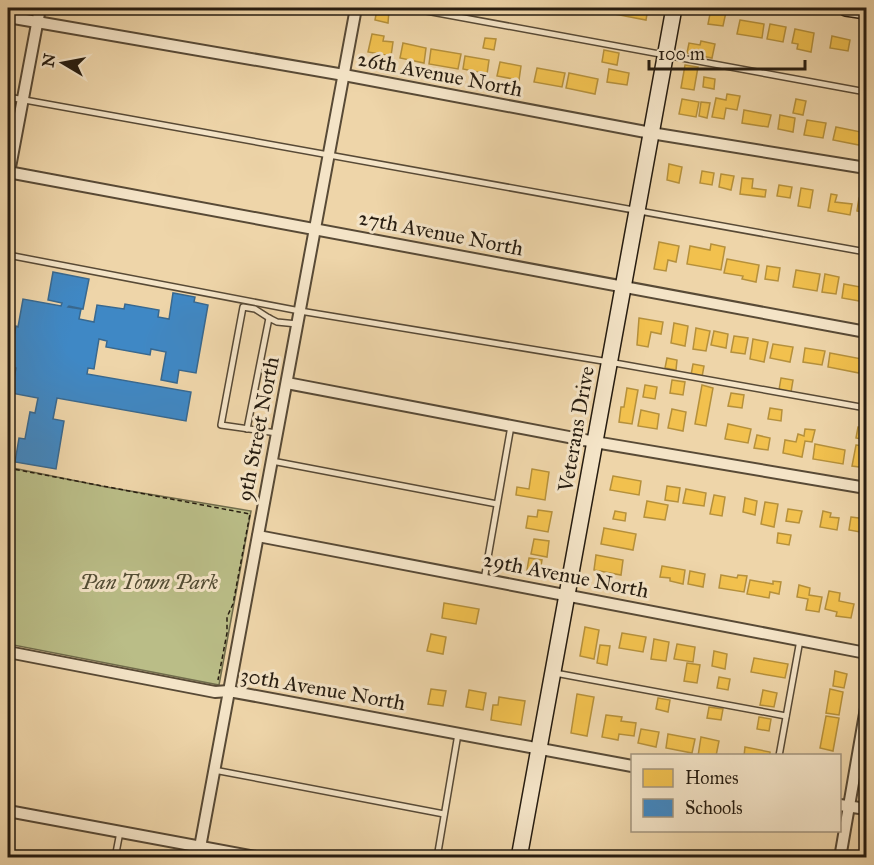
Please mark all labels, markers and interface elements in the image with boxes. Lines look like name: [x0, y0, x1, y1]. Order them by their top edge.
north arrow: [33, 33, 93, 93]
scale bar: [649, 33, 805, 71]
text: 100 m: [658, 43, 705, 65]
street label: 26th Avenue North: [355, 45, 525, 103]
text: N: [38, 52, 59, 69]
street label: 27th Avenue North: [356, 204, 526, 262]
street label: 9th Street North: [231, 354, 285, 503]
street label: Veterans Drive: [552, 364, 600, 495]
street label: 29th Avenue North: [481, 546, 651, 604]
park label: Pan Town Park: [80, 569, 219, 595]
street label: 30th Avenue North: [239, 662, 408, 716]
legend: [631, 754, 841, 832]
text: Homes: [685, 767, 739, 789]
text: Schools: [685, 797, 743, 819]

